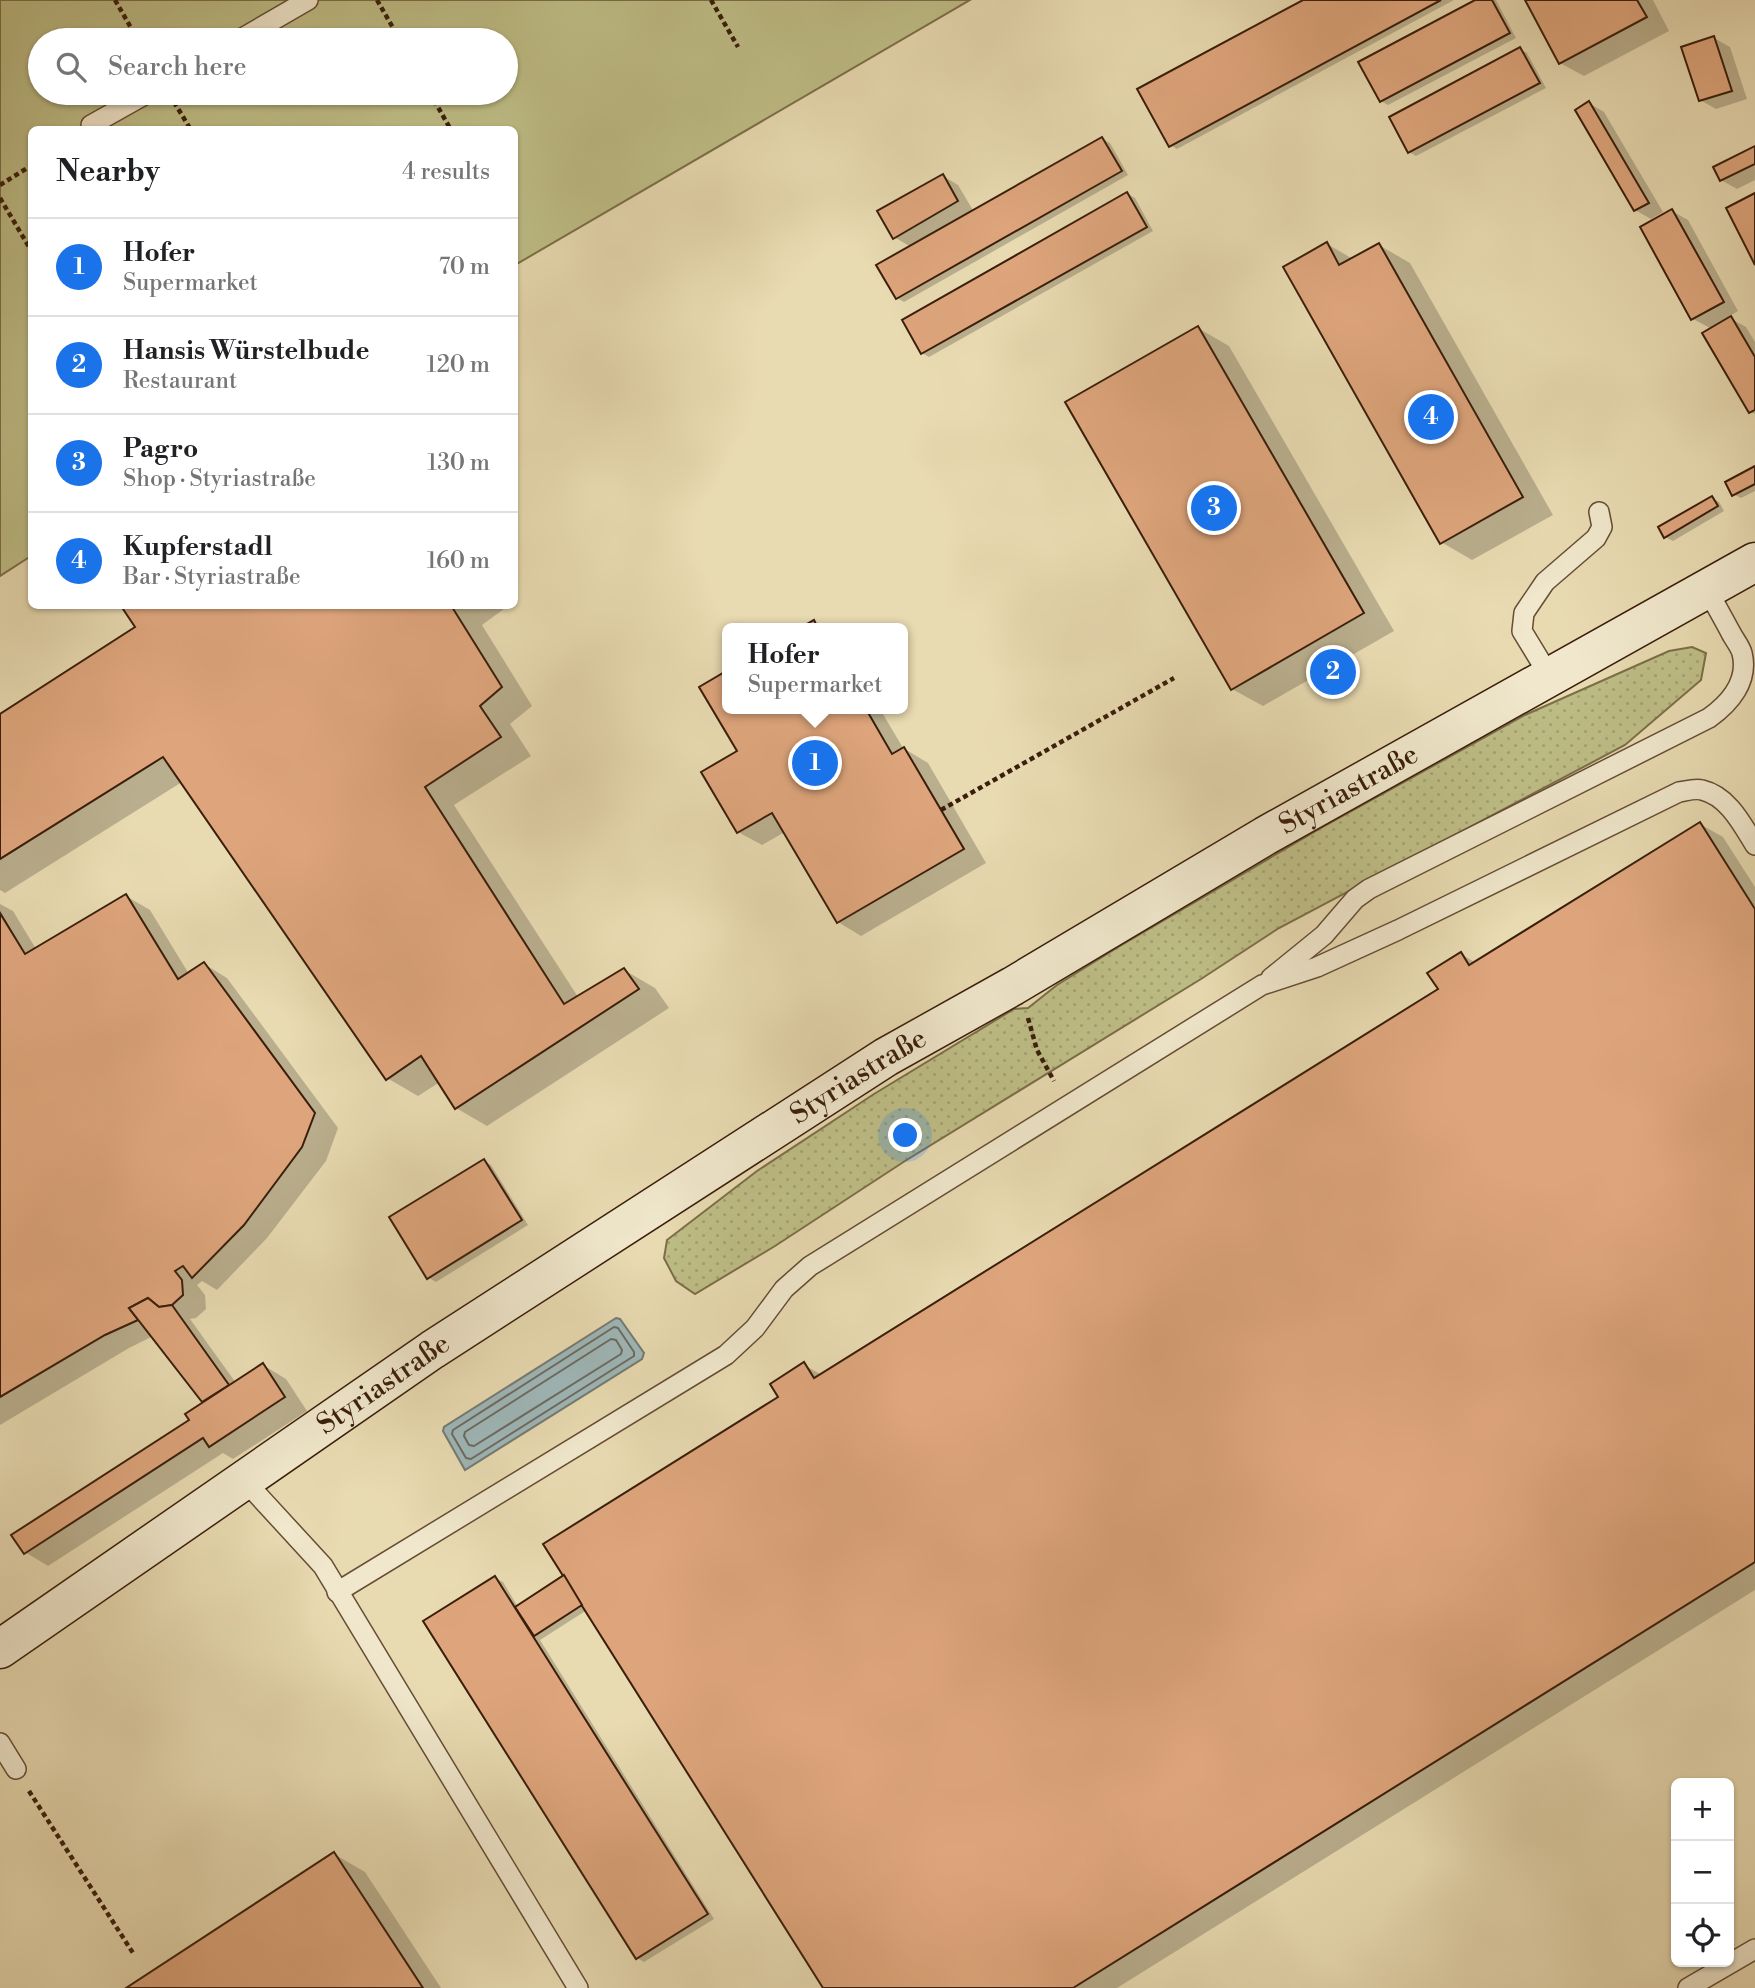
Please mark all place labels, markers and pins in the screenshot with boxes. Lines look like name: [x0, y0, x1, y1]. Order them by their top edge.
pin: 4: [1408, 391, 1454, 443]
pin: 3: [1191, 482, 1237, 534]
pin: 2: [1310, 646, 1356, 698]
pin: 1: [792, 737, 838, 789]

